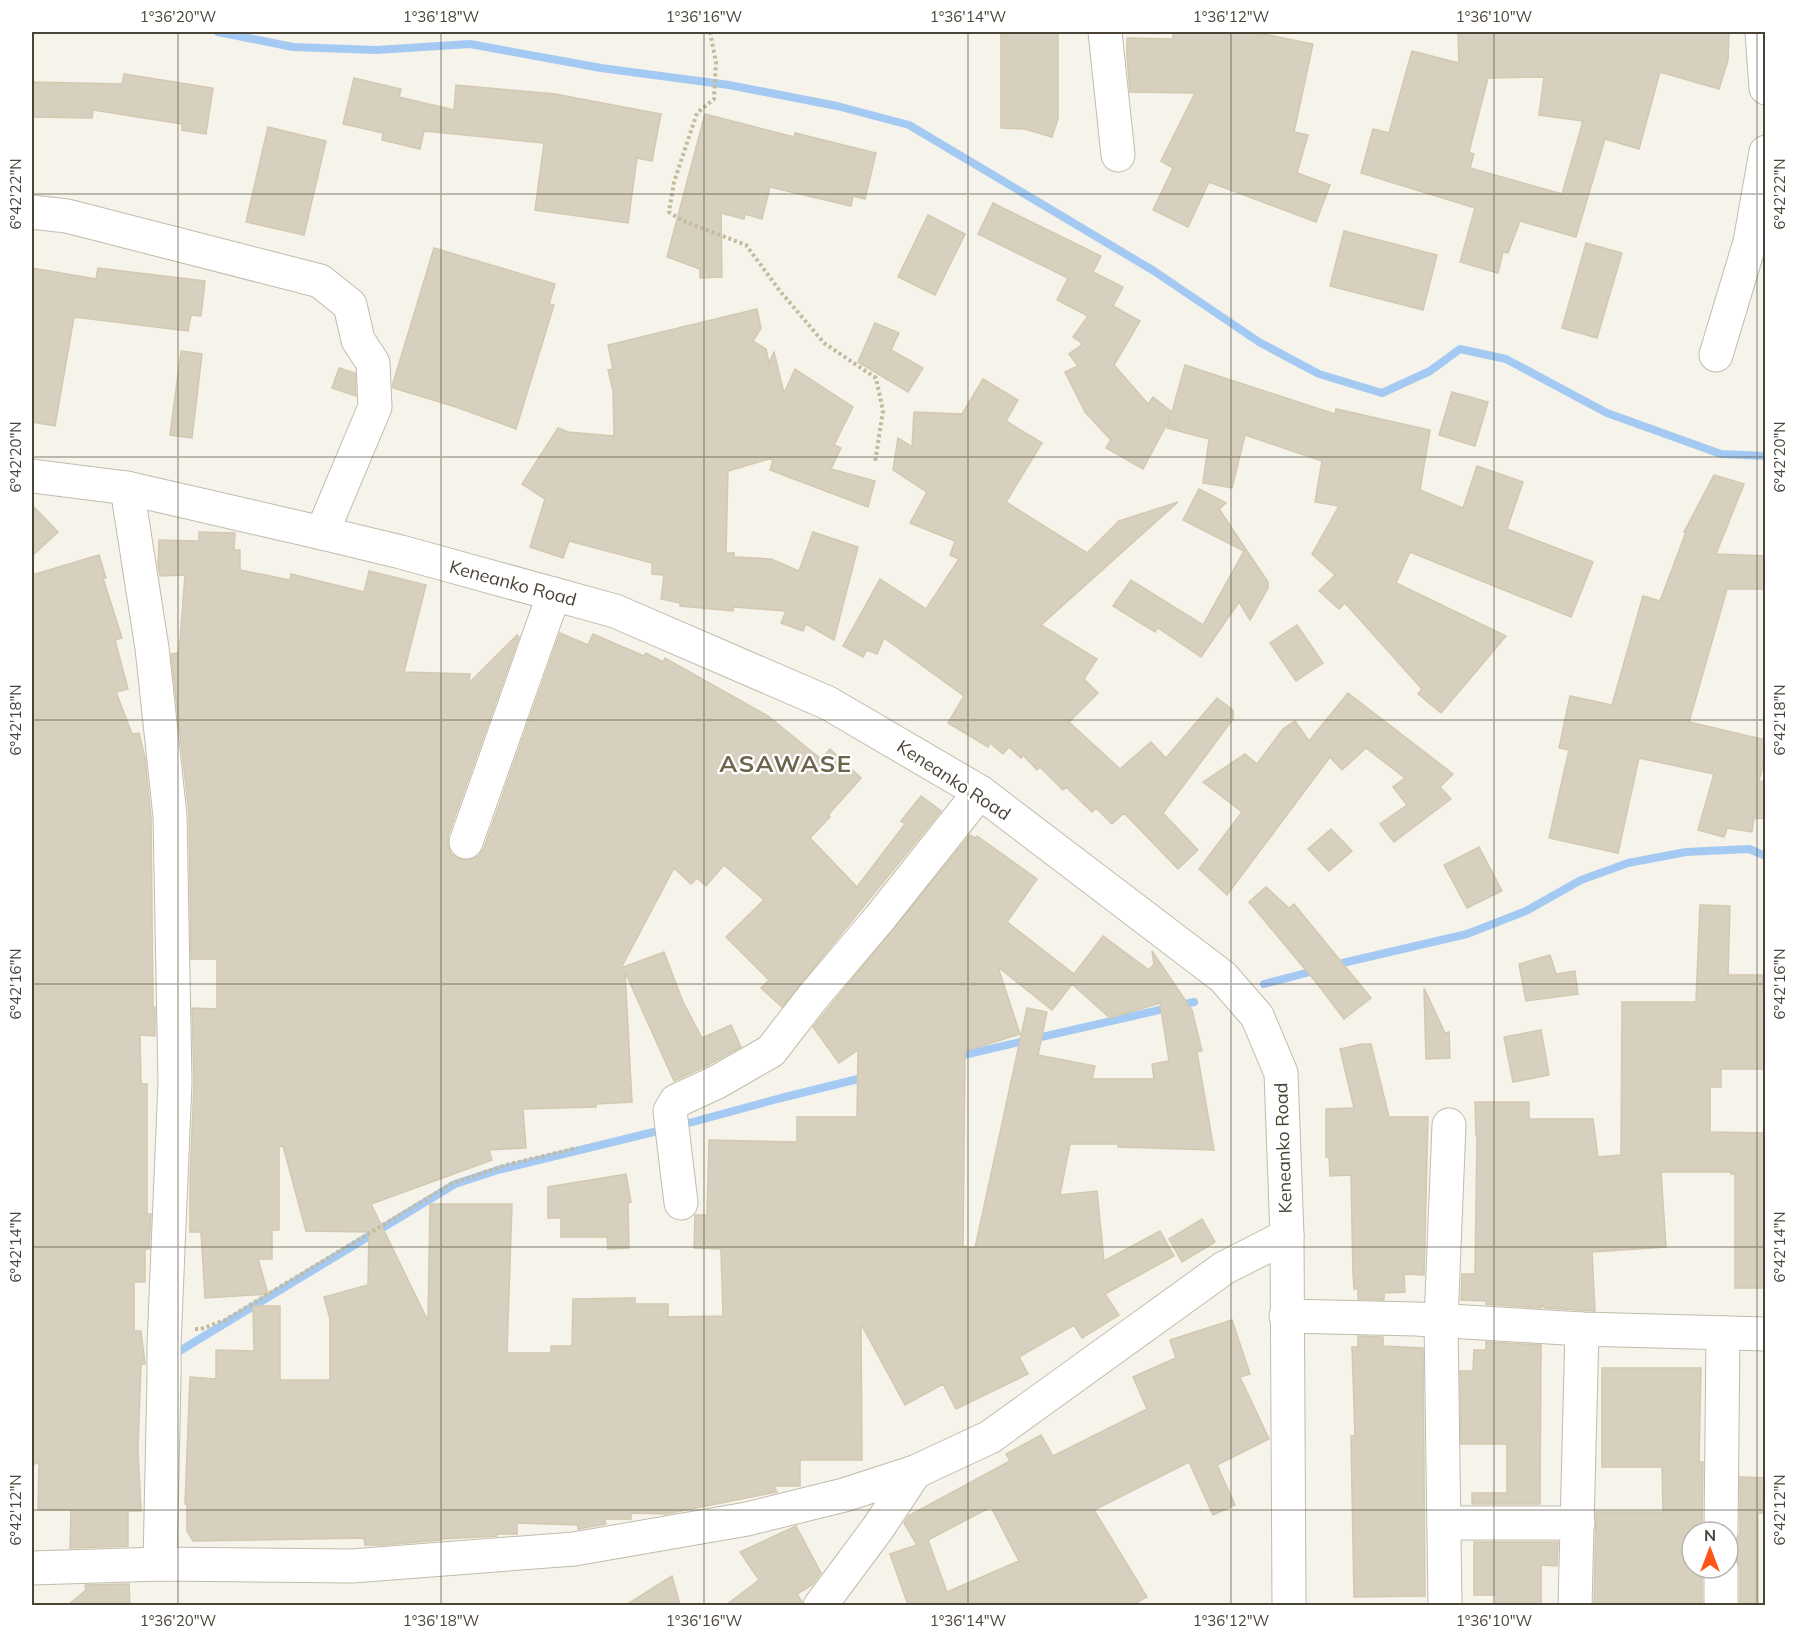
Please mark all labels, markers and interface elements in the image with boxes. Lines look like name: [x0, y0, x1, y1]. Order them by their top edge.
text: 1°36'20"W: [140, 7, 217, 26]
text: 1°36'18"W: [403, 7, 480, 26]
text: 1°36'16"W: [666, 7, 743, 26]
text: 1°36'14"W: [930, 7, 1007, 26]
text: 1°36'12"W: [1193, 7, 1270, 26]
text: 1°36'10"W: [1456, 7, 1533, 26]
text: 6°42'22"N: [6, 159, 25, 229]
text: 6°42'22"N: [1770, 159, 1789, 229]
text: 6°42'20"N: [6, 422, 25, 492]
text: 6°42'20"N: [1770, 422, 1789, 492]
street label: Keneanko Road: [447, 555, 579, 611]
text: 6°42'18"N: [6, 685, 25, 755]
text: 6°42'18"N: [1770, 685, 1789, 755]
street label: Keneanko Road: [893, 735, 1015, 825]
district label: ASAWASE: [719, 748, 853, 778]
text: 6°42'16"N: [6, 949, 25, 1019]
text: 6°42'16"N: [1770, 949, 1789, 1019]
street label: Keneanko Road: [1269, 1082, 1297, 1214]
text: 6°42'14"N: [6, 1212, 25, 1282]
text: 6°42'14"N: [1770, 1212, 1789, 1282]
text: 6°42'12"N: [6, 1475, 25, 1545]
text: 6°42'12"N: [1770, 1475, 1789, 1545]
north arrow: [1680, 1520, 1740, 1580]
text: N: [1704, 1525, 1716, 1545]
text: 1°36'20"W: [140, 1611, 217, 1630]
text: 1°36'18"W: [403, 1611, 480, 1630]
text: 1°36'16"W: [666, 1611, 743, 1630]
text: 1°36'14"W: [930, 1611, 1007, 1630]
text: 1°36'12"W: [1193, 1611, 1270, 1630]
text: 1°36'10"W: [1456, 1611, 1533, 1630]

